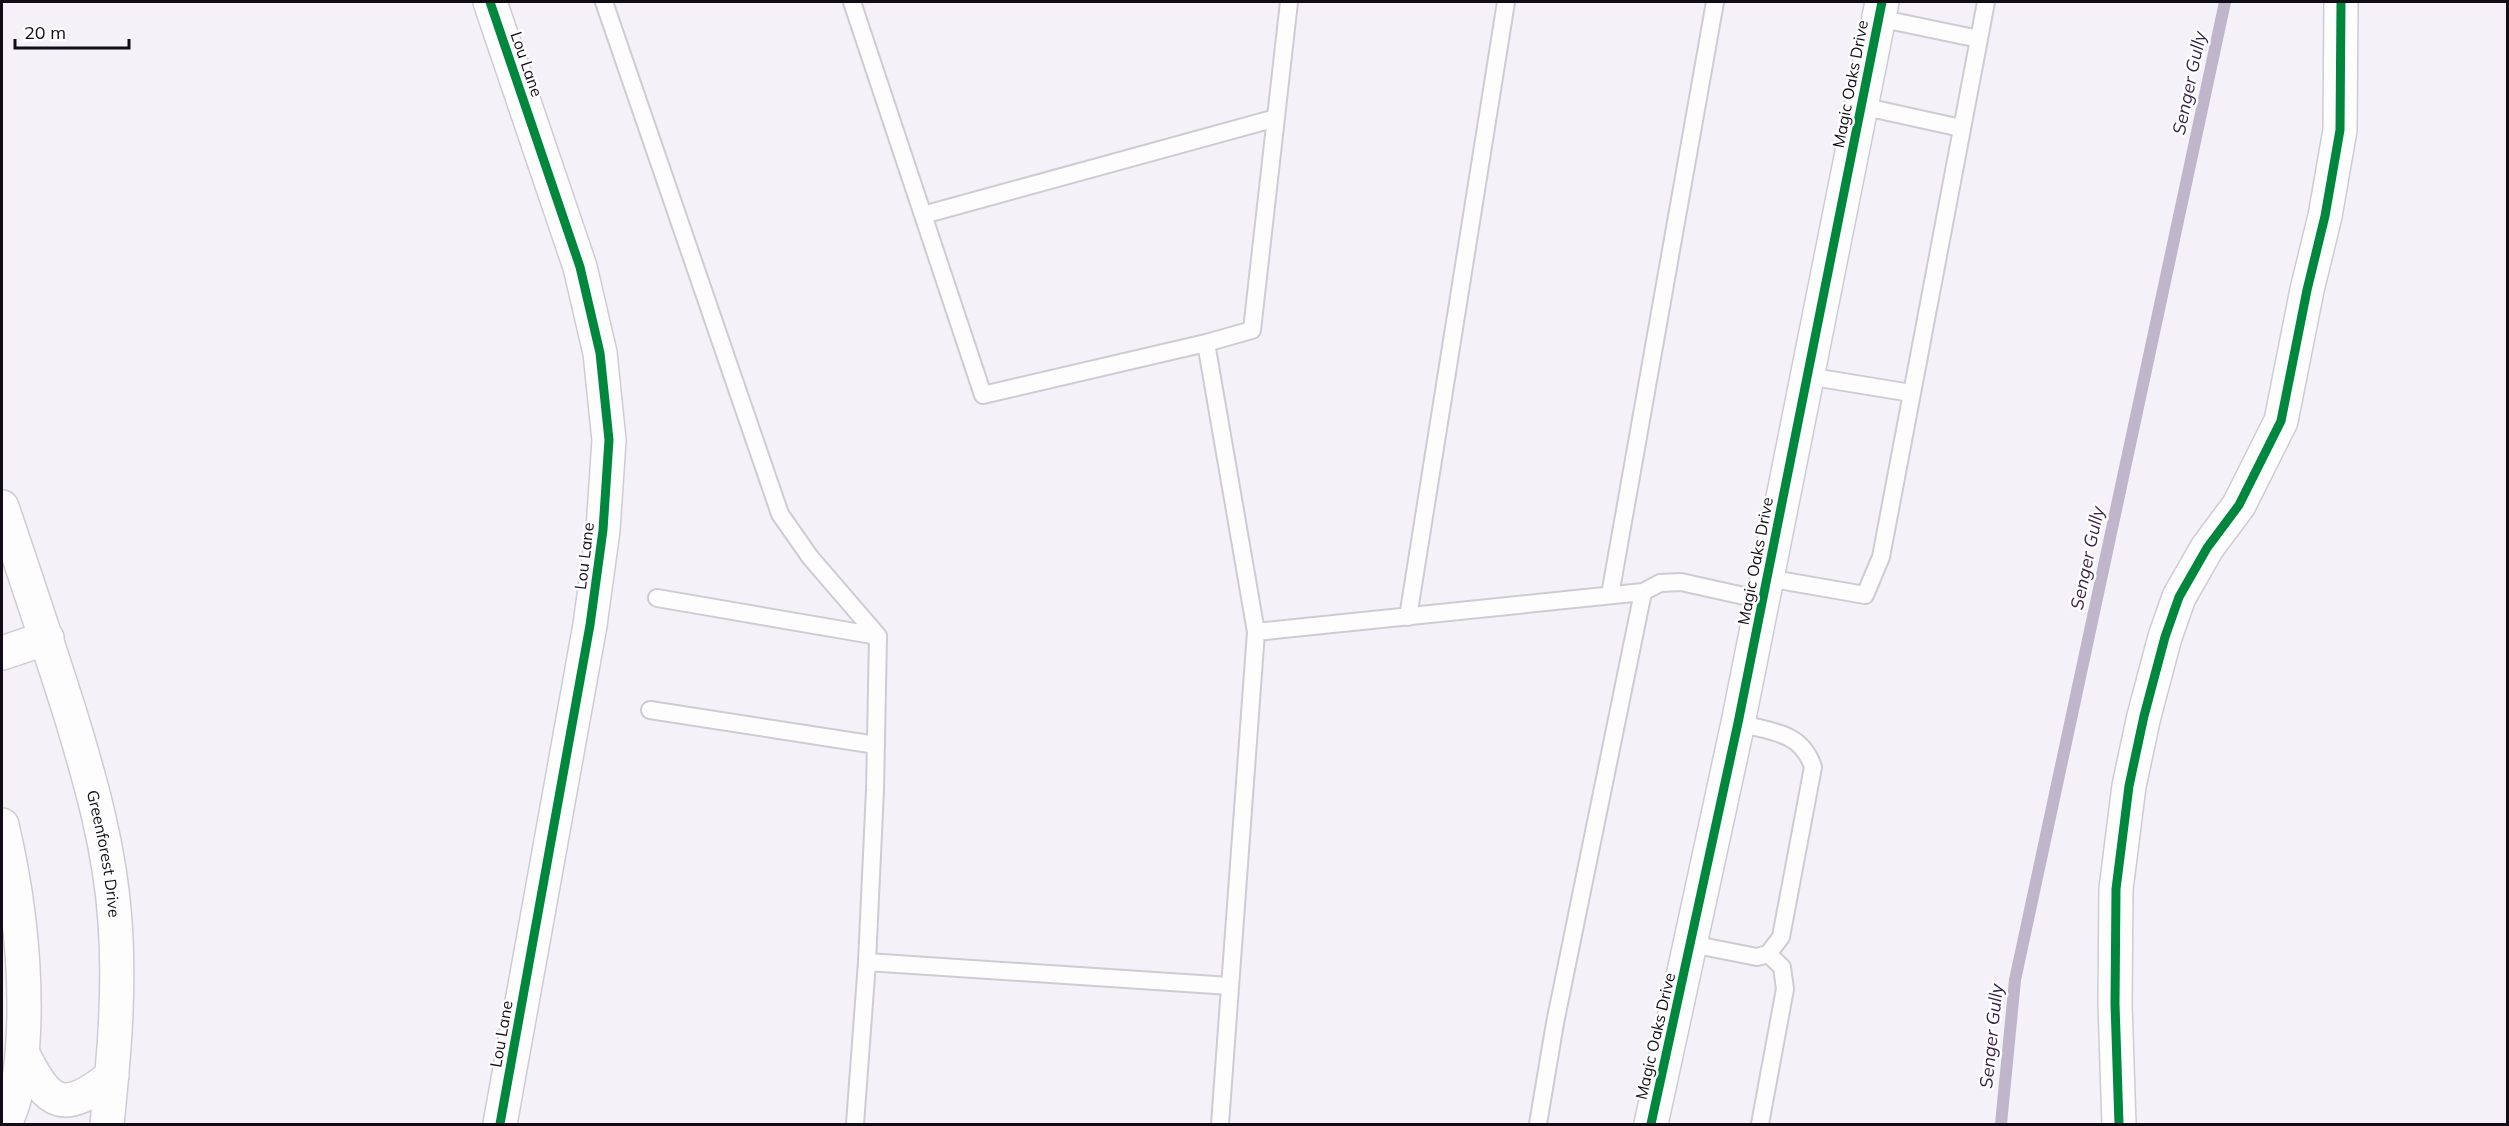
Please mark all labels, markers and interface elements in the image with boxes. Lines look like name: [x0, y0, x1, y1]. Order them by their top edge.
scale bar: [15, 12, 129, 50]
street label: Magic Oaks Drive: [1828, 18, 1872, 150]
text: 20 m: [24, 21, 66, 44]
water label: Senger Gully: [2167, 28, 2211, 137]
street label: Lou Lane: [507, 29, 547, 99]
street label: Magic Oaks Drive: [1733, 495, 1777, 627]
water label: Senger Gully: [2065, 503, 2109, 612]
street label: Lou Lane: [570, 521, 598, 591]
street label: Greenforest Drive: [83, 788, 125, 918]
street label: Magic Oaks Drive: [1631, 971, 1679, 1101]
water label: Senger Gully: [1974, 981, 2008, 1089]
street label: Lou Lane: [485, 999, 517, 1069]

